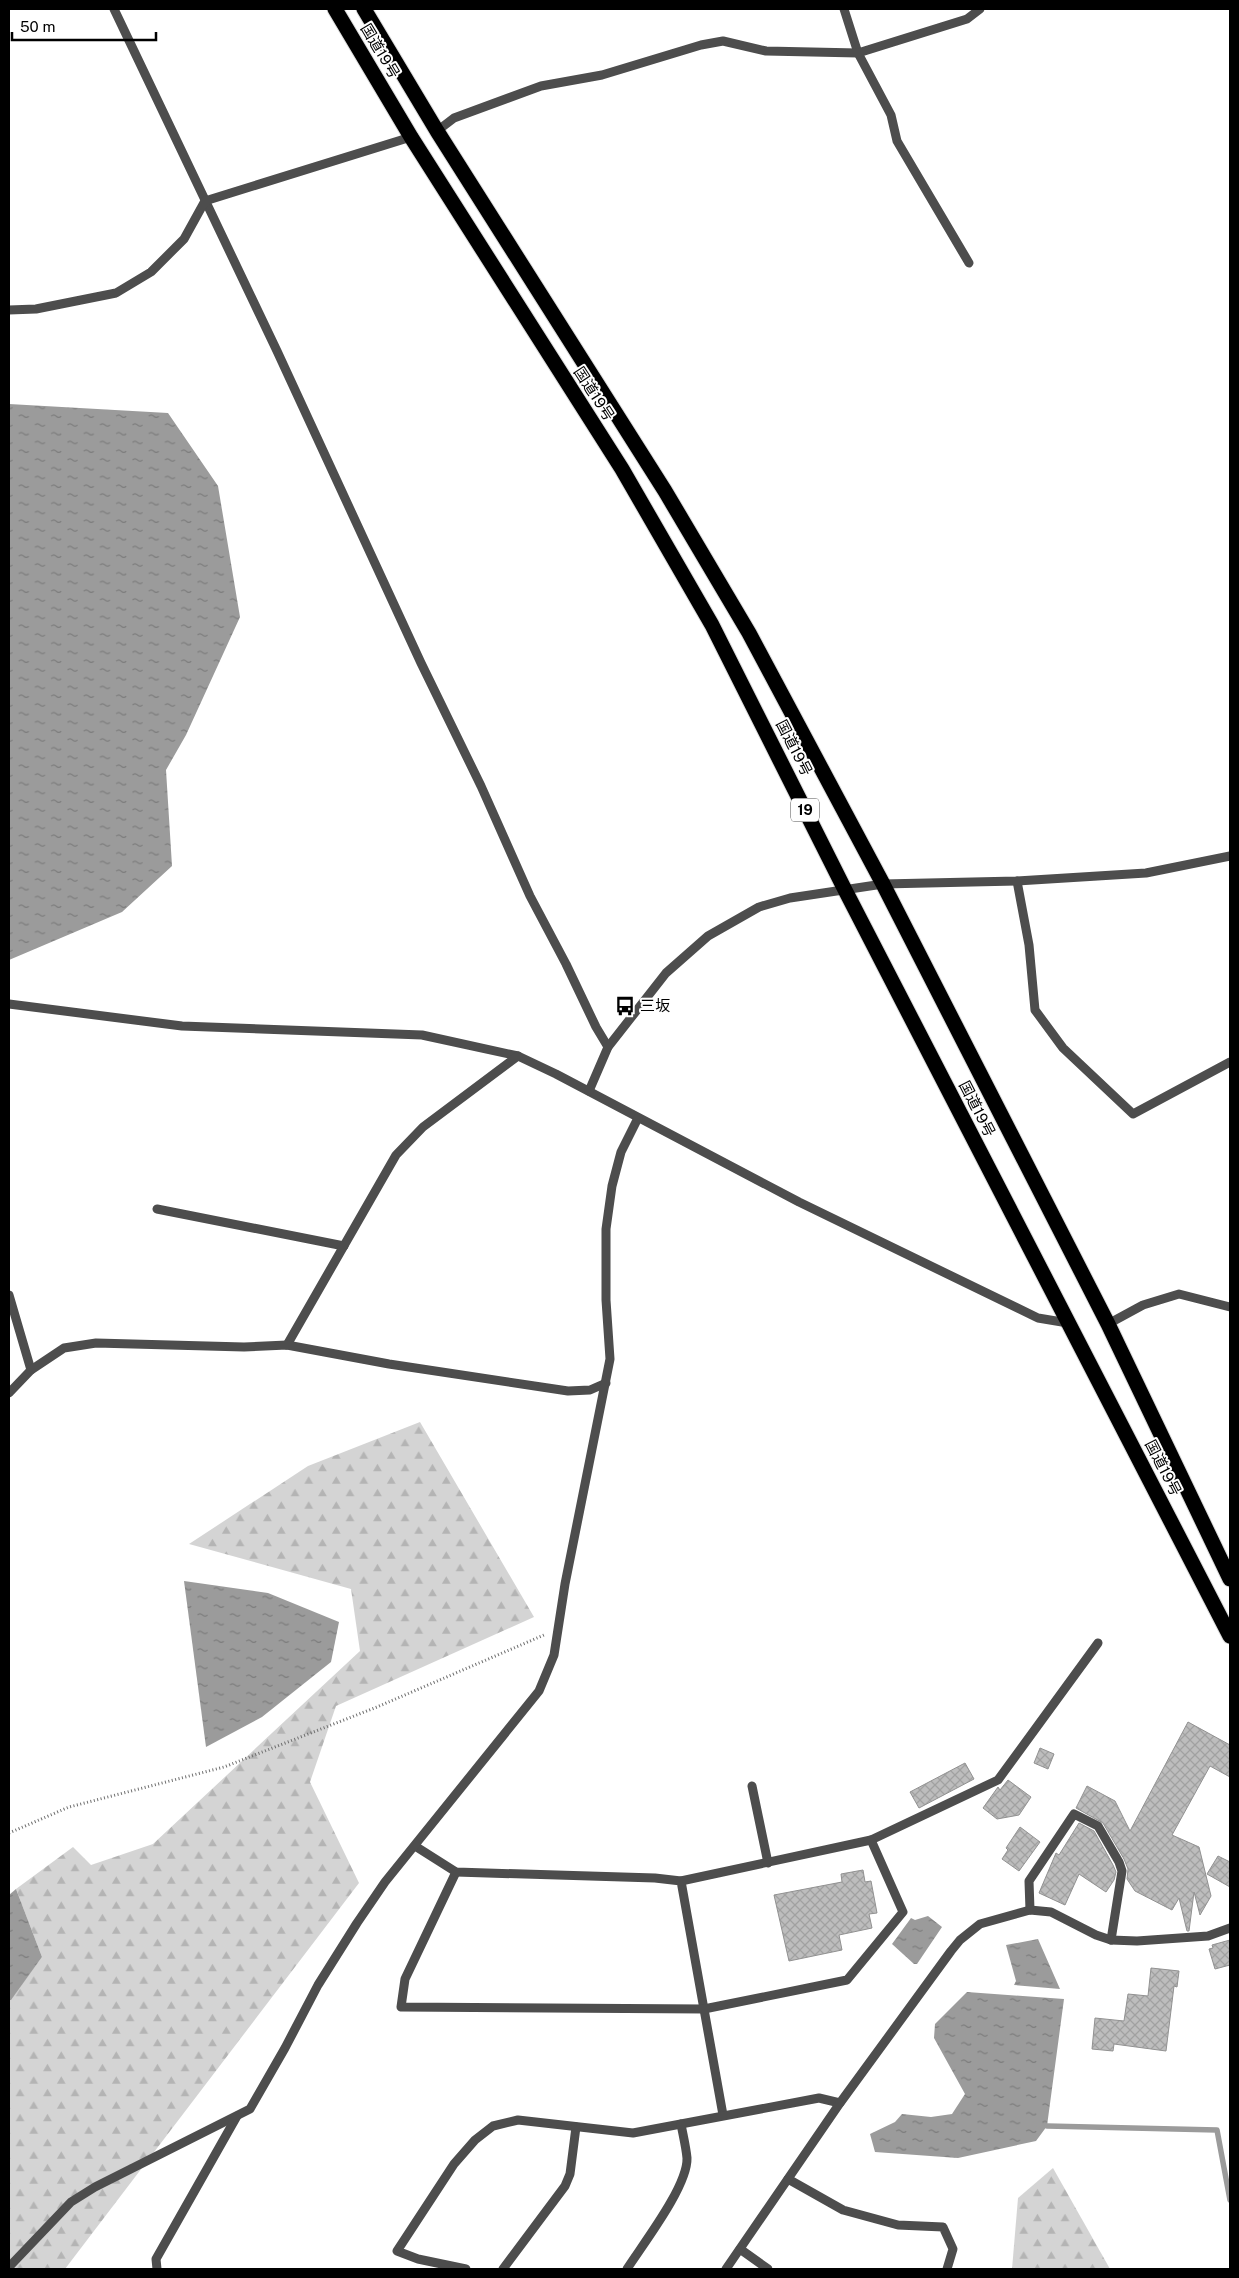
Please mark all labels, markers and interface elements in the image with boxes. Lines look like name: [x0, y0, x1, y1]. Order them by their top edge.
scale bar: [12, 10, 156, 42]
text: 50 m: [20, 18, 55, 35]
street label: 国道19号: [358, 20, 403, 81]
street label: 国道19号: [571, 364, 618, 424]
street label: 国道19号: [773, 717, 816, 779]
road number: 19: [791, 798, 819, 822]
bus stop icon: 三坂: [614, 995, 636, 1017]
place label: 三坂: [640, 997, 670, 1014]
street label: 国道19号: [956, 1078, 999, 1140]
street label: 国道19号: [1142, 1437, 1185, 1499]

